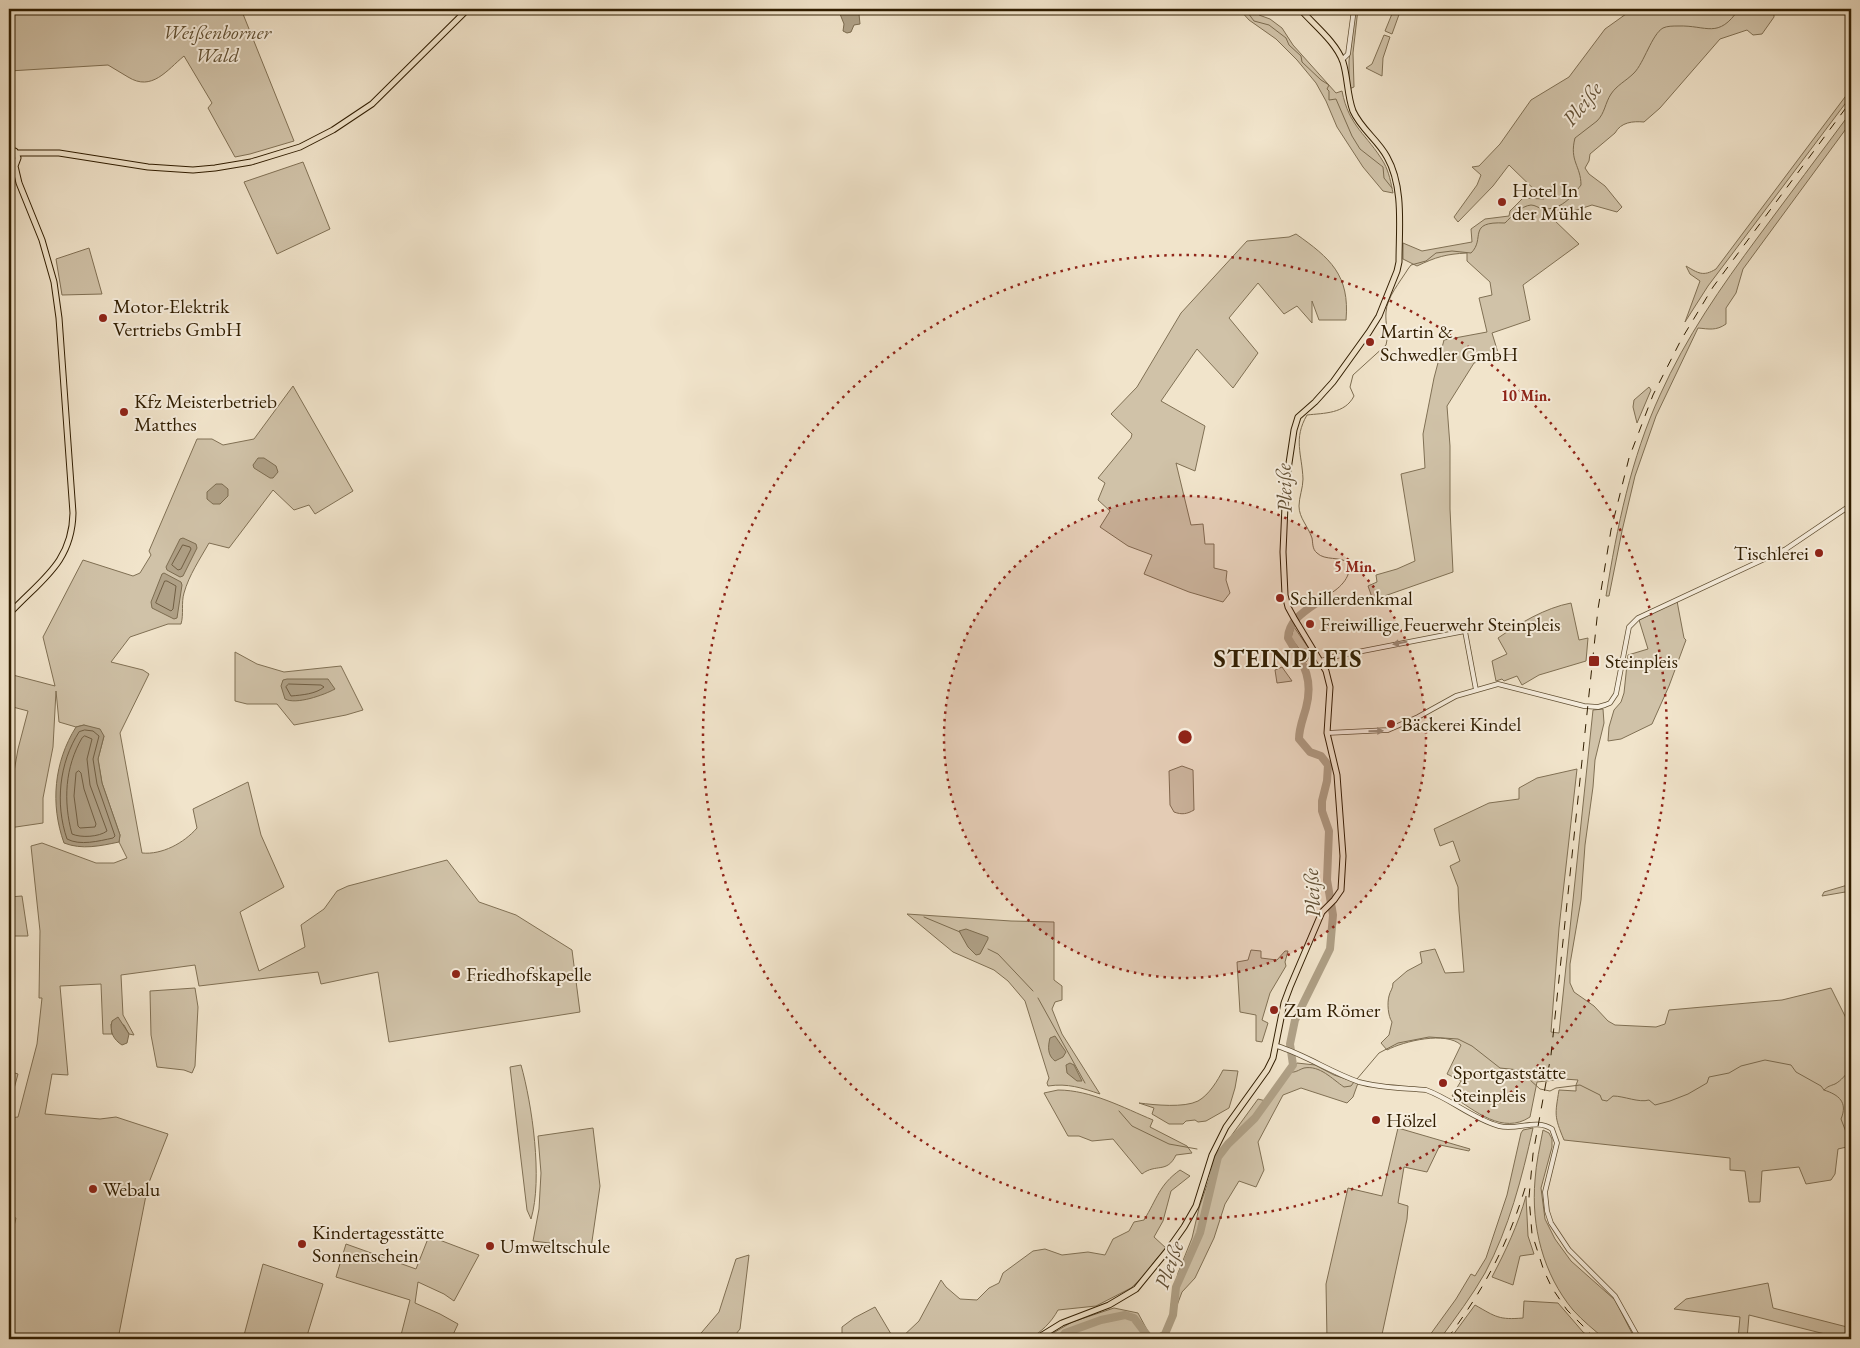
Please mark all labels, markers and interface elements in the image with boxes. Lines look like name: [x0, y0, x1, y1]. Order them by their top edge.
park label: Weißenborner Wald: [163, 19, 273, 68]
water label: Pleiße: [1556, 75, 1608, 131]
place label: Hotel In der Mühle: [1512, 177, 1592, 226]
marker: Hotel In der Mühle: [1496, 196, 1508, 208]
place label: Motor-Elektrik Vertriebs GmbH: [113, 293, 242, 342]
marker: Motor-Elektrik Vertriebs GmbH: [97, 312, 109, 324]
place label: Martin & Schwedler GmbH: [1380, 318, 1518, 367]
marker: Martin & Schwedler GmbH: [1364, 336, 1376, 348]
text: 10 Min.: [1501, 386, 1551, 405]
place label: Kfz Meisterbetrieb Matthes: [134, 388, 277, 437]
marker: Kfz Meisterbetrieb Matthes: [118, 406, 130, 418]
water label: Pleiße: [1269, 462, 1298, 513]
place label: Tischlerei: [1734, 540, 1809, 566]
marker: Tischlerei: [1813, 547, 1825, 559]
text: 5 Min.: [1334, 557, 1376, 576]
place label: Schillerdenkmal: [1290, 585, 1413, 611]
marker: Schillerdenkmal: [1274, 592, 1286, 604]
place label: Freiwillige Feuerwehr Steinpleis: [1320, 611, 1561, 637]
marker: Freiwillige Feuerwehr Steinpleis: [1304, 618, 1316, 630]
one-way arrow: [1392, 639, 1407, 647]
district label: STEINPLEIS: [1213, 642, 1363, 674]
place label: Steinpleis: [1605, 648, 1678, 674]
marker: Steinpleis: [1587, 654, 1601, 668]
place label: Bäckerei Kindel: [1401, 711, 1521, 737]
marker: Bäckerei Kindel: [1385, 718, 1397, 730]
one-way arrow: [1368, 727, 1384, 735]
centre of rings: [1176, 728, 1194, 746]
water label: Pleiße: [1297, 867, 1326, 918]
place label: Friedhofskapelle: [466, 961, 592, 987]
marker: Friedhofskapelle: [450, 968, 462, 980]
place label: Zum Römer: [1284, 997, 1381, 1023]
marker: Zum Römer: [1268, 1004, 1280, 1016]
place label: Sportgaststätte Steinpleis: [1453, 1059, 1566, 1108]
marker: Sportgaststätte Steinpleis: [1437, 1077, 1449, 1089]
place label: Hölzel: [1386, 1107, 1437, 1133]
marker: Hölzel: [1370, 1114, 1382, 1126]
place label: Webalu: [103, 1176, 161, 1202]
marker: Webalu: [87, 1183, 99, 1195]
place label: Kindertagesstätte Sonnenschein: [312, 1219, 444, 1268]
place label: Umweltschule: [500, 1233, 610, 1259]
water label: Pleiße: [1147, 1236, 1190, 1293]
marker: Kindertagesstätte Sonnenschein: [296, 1238, 308, 1250]
marker: Umweltschule: [484, 1240, 496, 1252]

